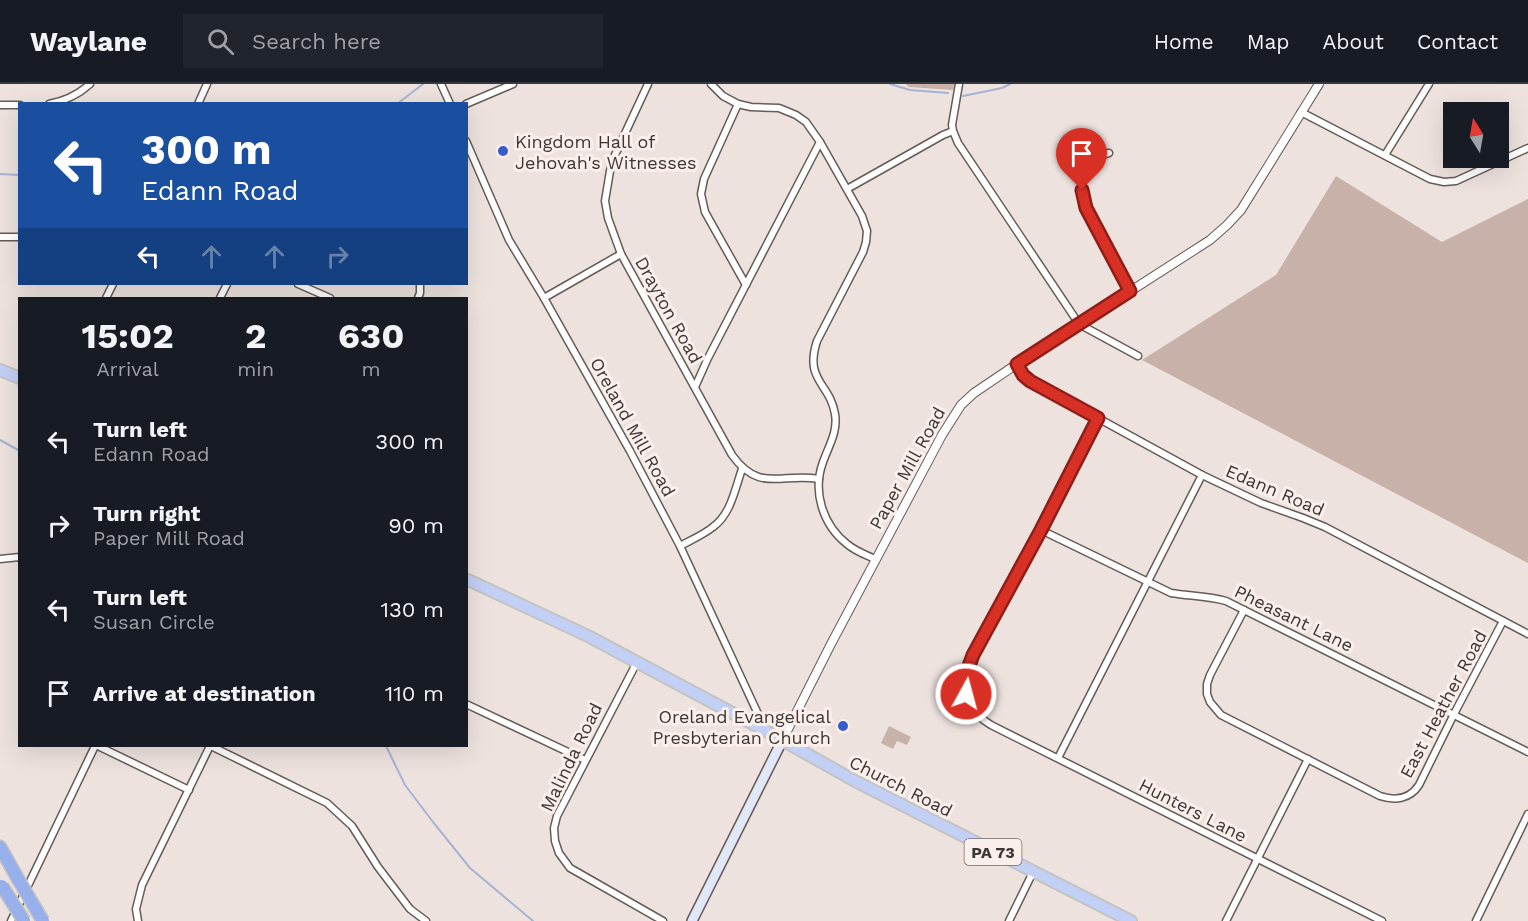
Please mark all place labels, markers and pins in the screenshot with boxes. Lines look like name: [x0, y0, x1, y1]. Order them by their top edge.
pin: [1056, 128, 1107, 190]
place label: Kingdom Hall of Jehovah's Witnesses: [515, 131, 697, 173]
marker: Kingdom Hall of Jehovah's Witnesses: [496, 144, 510, 158]
place label: Oreland Evangelical Presbyterian Church: [652, 706, 831, 748]
marker: Oreland Evangelical Presbyterian Church: [836, 719, 850, 733]

